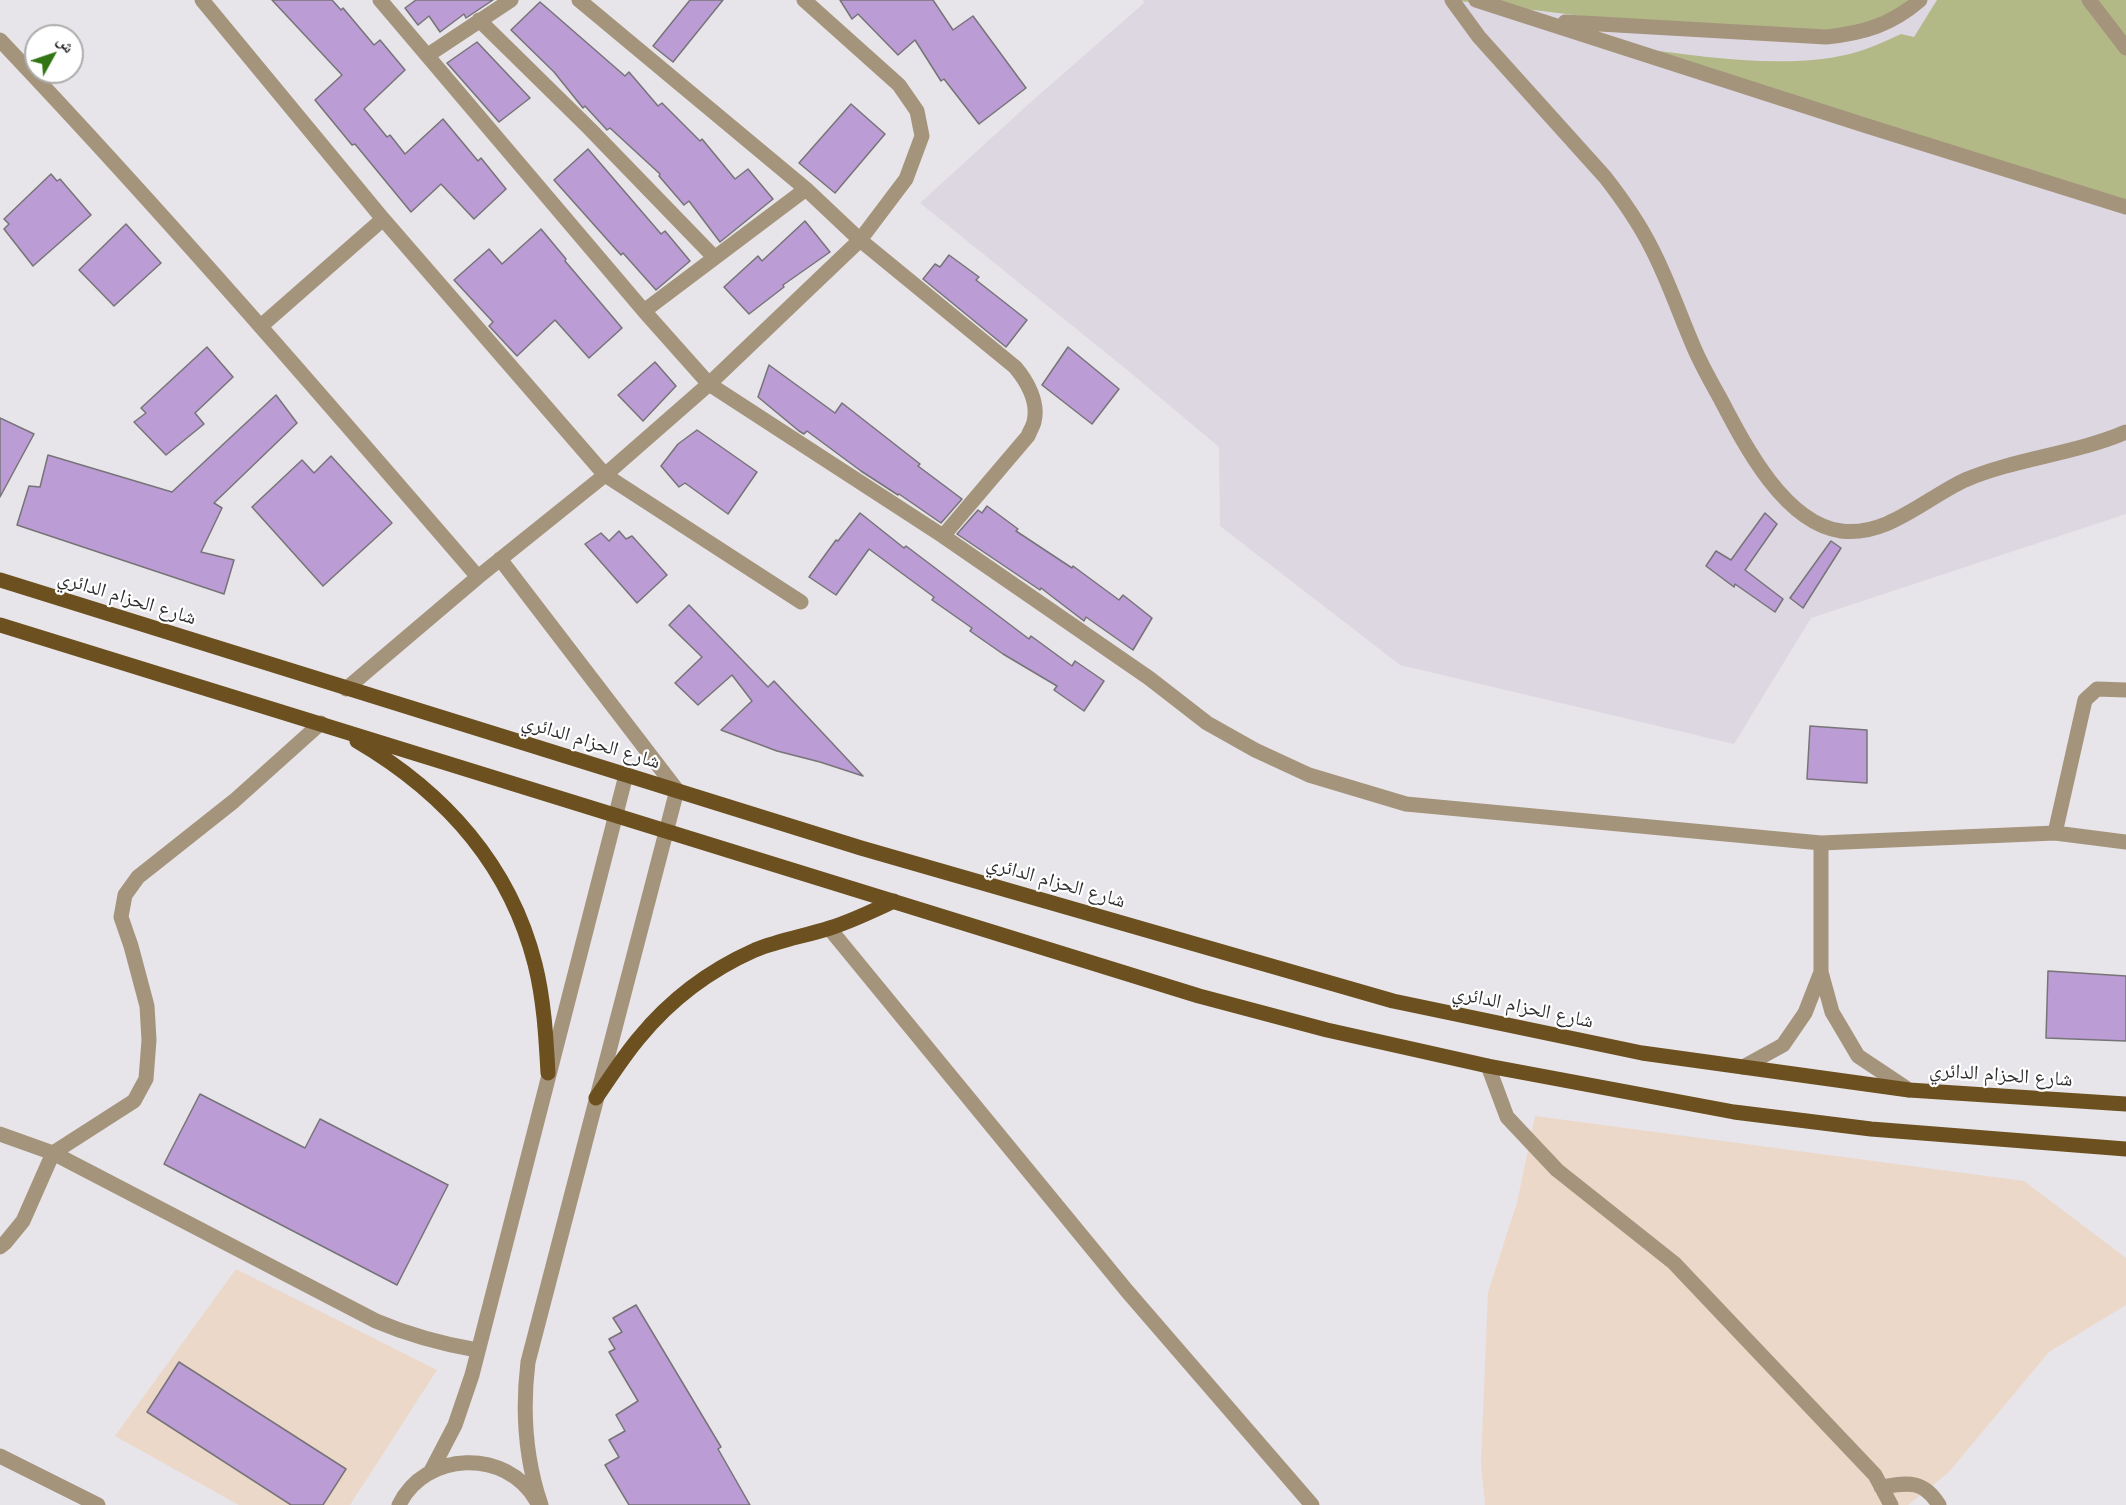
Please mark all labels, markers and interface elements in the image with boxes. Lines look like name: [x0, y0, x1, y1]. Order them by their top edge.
north arrow: [24, 24, 84, 84]
text: ش: [53, 31, 79, 57]
street label: شارع الحزام الدائري: [55, 566, 199, 630]
street label: شارع الحزام الدائري: [519, 710, 663, 774]
street label: شارع الحزام الدائري: [984, 851, 1128, 913]
street label: شارع الحزام الدائري: [1450, 980, 1596, 1034]
street label: شارع الحزام الدائري: [1929, 1058, 2073, 1092]

